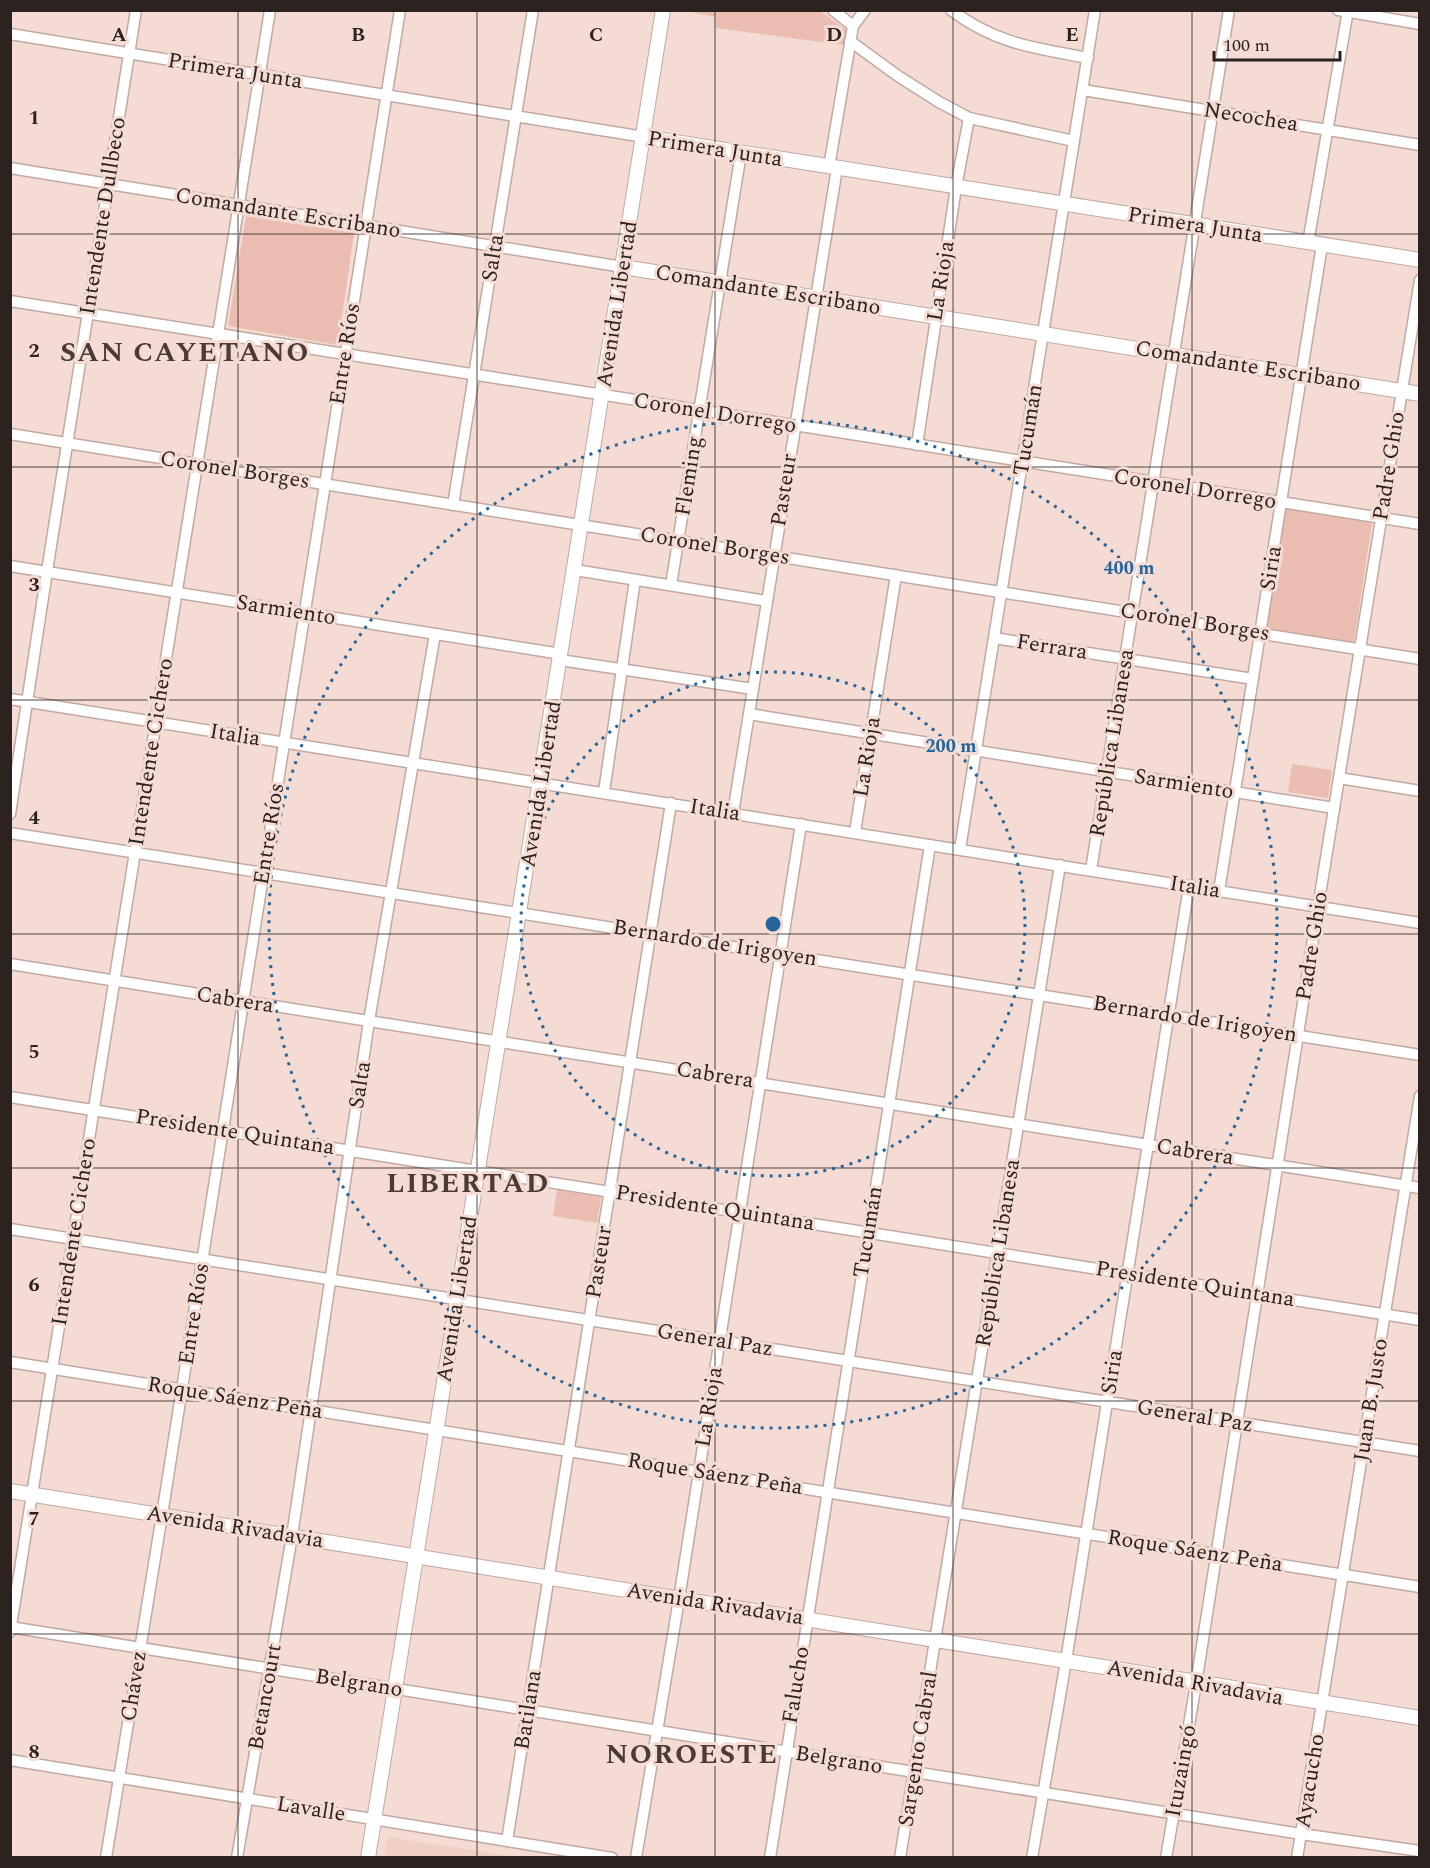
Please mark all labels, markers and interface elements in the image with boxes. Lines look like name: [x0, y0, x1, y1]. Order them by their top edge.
text: A: [111, 20, 127, 50]
text: B: [351, 20, 365, 50]
text: C: [589, 20, 603, 50]
text: D: [826, 20, 842, 50]
text: E: [1065, 20, 1079, 50]
scale bar: [1214, 24, 1340, 62]
text: 100 m: [1223, 32, 1270, 59]
street label: Primera Junta: [165, 44, 305, 98]
street label: Necochea: [1201, 93, 1301, 141]
text: 1: [28, 103, 40, 133]
street label: Intendente Dullbeco: [71, 115, 135, 317]
street label: Primera Junta: [645, 122, 785, 176]
street label: Comandante Escribano: [173, 179, 403, 247]
street label: Primera Junta: [1125, 198, 1265, 252]
street label: Avenida Libertad: [588, 218, 646, 390]
street label: Salta: [473, 232, 513, 284]
street label: La Rioja: [918, 238, 964, 324]
street label: Comandante Escribano: [653, 256, 883, 324]
street label: Entre Ríos: [321, 301, 369, 407]
district label: SAN CAYETANO: [60, 331, 310, 374]
street label: Comandante Escribano: [1133, 332, 1363, 400]
text: 2: [28, 336, 40, 366]
street label: Tucumán: [1004, 382, 1052, 478]
street label: Coronel Dorrego: [631, 384, 799, 442]
street label: Padre Ghio: [1364, 409, 1414, 523]
street label: Fleming: [666, 434, 712, 518]
street label: Coronel Borges: [158, 442, 312, 498]
street label: Pasteur: [762, 451, 806, 529]
street label: Coronel Dorrego: [1111, 460, 1279, 518]
street label: Coronel Borges: [638, 518, 792, 574]
street label: Siria: [1251, 543, 1291, 593]
text: 400 m: [1103, 555, 1155, 582]
text: 3: [28, 570, 40, 600]
street label: Sarmiento: [234, 586, 338, 634]
street label: Coronel Borges: [1118, 594, 1272, 650]
street label: Ferrara: [1014, 625, 1090, 669]
street label: República Libanesa: [1081, 646, 1143, 839]
street label: Intendente Cichero: [120, 656, 182, 848]
street label: Avenida Libertad: [512, 698, 570, 870]
street label: La Rioja: [844, 714, 890, 800]
street label: Italia: [207, 715, 263, 755]
text: 200 m: [925, 733, 977, 760]
street label: Sarmiento: [1132, 760, 1236, 808]
street label: Entre Ríos: [245, 781, 293, 887]
street label: Italia: [687, 790, 743, 830]
text: 4: [28, 803, 40, 833]
street label: Italia: [1167, 867, 1223, 907]
street label: Padre Ghio: [1287, 889, 1337, 1003]
street label: Bernardo de Irigoyen: [611, 911, 819, 975]
centre of rings: [763, 914, 783, 934]
street label: Cabrera: [194, 978, 276, 1022]
street label: Bernardo de Irigoyen: [1091, 987, 1299, 1051]
text: 5: [28, 1037, 40, 1067]
street label: Cabrera: [674, 1053, 756, 1097]
street label: Salta: [340, 1059, 380, 1111]
street label: Presidente Quintana: [133, 1100, 337, 1164]
street label: Cabrera: [1154, 1130, 1236, 1174]
street label: Intendente Cichero: [43, 1136, 105, 1328]
street label: República Libanesa: [967, 1156, 1029, 1349]
district label: LIBERTAD: [386, 1162, 550, 1205]
street label: Presidente Quintana: [613, 1176, 817, 1240]
street label: Tucumán: [844, 1184, 892, 1280]
street label: Avenida Libertad: [428, 1213, 486, 1385]
street label: Pasteur: [577, 1223, 621, 1301]
street label: Presidente Quintana: [1093, 1252, 1297, 1316]
street label: Entre Ríos: [170, 1261, 218, 1367]
text: 6: [28, 1270, 40, 1300]
street label: General Paz: [654, 1315, 776, 1365]
street label: Juan B. Justo: [1345, 1336, 1397, 1464]
street label: Siria: [1092, 1347, 1132, 1397]
street label: La Rioja: [686, 1364, 732, 1450]
street label: Roque Sáenz Peña: [145, 1368, 325, 1428]
street label: General Paz: [1134, 1391, 1256, 1441]
street label: Roque Sáenz Peña: [625, 1444, 805, 1504]
street label: Avenida Rivadavia: [144, 1497, 326, 1557]
text: 7: [28, 1504, 40, 1534]
street label: Roque Sáenz Peña: [1105, 1521, 1285, 1581]
street label: Avenida Rivadavia: [624, 1574, 806, 1634]
street label: Betancourt: [239, 1641, 291, 1753]
street label: Falucho: [774, 1644, 818, 1726]
street label: Chávez: [112, 1648, 156, 1724]
street label: Avenida Rivadavia: [1104, 1651, 1286, 1715]
street label: Belgrano: [313, 1660, 405, 1706]
street label: Batilana: [505, 1667, 551, 1752]
street label: Sargento Cabral: [889, 1669, 947, 1829]
street label: Ituzaingó: [1157, 1722, 1205, 1820]
street label: Ayacucho: [1286, 1731, 1334, 1831]
district label: NOROESTE: [605, 1733, 779, 1776]
text: 8: [28, 1737, 40, 1767]
street label: Belgrano: [793, 1737, 885, 1783]
street label: Lavalle: [274, 1787, 348, 1831]

